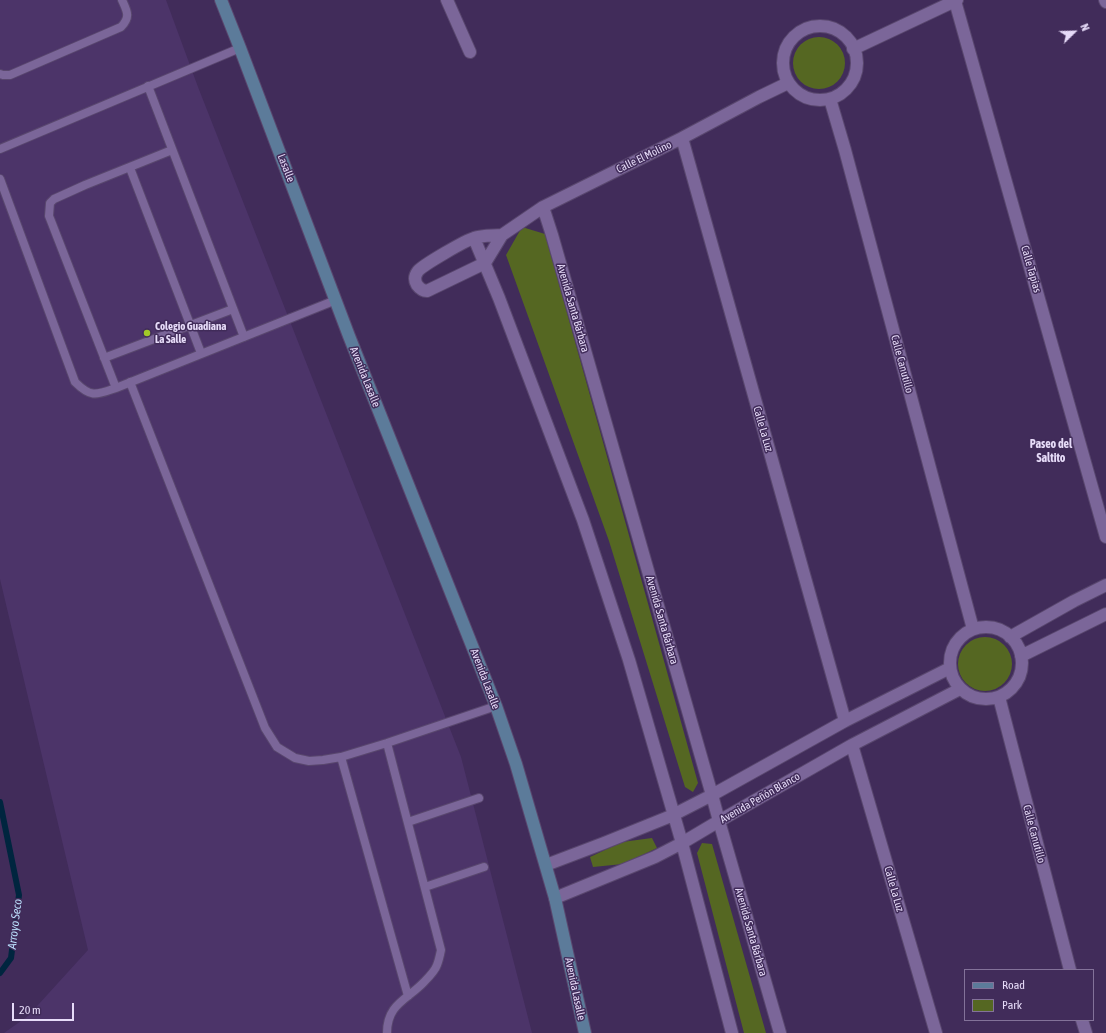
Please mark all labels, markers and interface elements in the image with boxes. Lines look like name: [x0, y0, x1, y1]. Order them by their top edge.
north arrow: [1054, 12, 1094, 52]
text: N: [1078, 22, 1092, 33]
street label: Calle El Molino: [614, 138, 674, 176]
street label: Lasalle: [275, 152, 297, 184]
street label: Calle Tapias: [1018, 244, 1044, 294]
street label: Avenida Santa Bárbara: [554, 262, 592, 354]
place label: Colegio Guadiana La Salle: [155, 320, 226, 346]
marker: Colegio Guadiana La Salle: [142, 328, 152, 338]
street label: Calle Canutillo: [888, 334, 916, 394]
street label: Avenida Lasalle: [347, 345, 383, 409]
street label: Calle La Luz: [750, 405, 776, 453]
district label: Paseo del Saltito: [1030, 437, 1072, 465]
street label: Avenida Santa Bárbara: [643, 574, 681, 666]
street label: Avenida Lasalle: [467, 647, 503, 711]
street label: Avenida Peñón Blanco: [718, 770, 802, 826]
street label: Calle Canutillo: [1020, 804, 1048, 864]
street label: Calle La Luz: [881, 865, 907, 913]
street label: Avenida Santa Bárbara: [732, 886, 770, 978]
water label: Arroyo Seco: [5, 898, 25, 950]
street label: Avenida Lasalle: [562, 957, 588, 1021]
legend: [964, 969, 1094, 1021]
text: Road: [1002, 978, 1025, 992]
scale bar: [14, 995, 76, 1021]
text: Park: [1002, 998, 1022, 1012]
text: 20 m: [19, 1003, 41, 1017]

